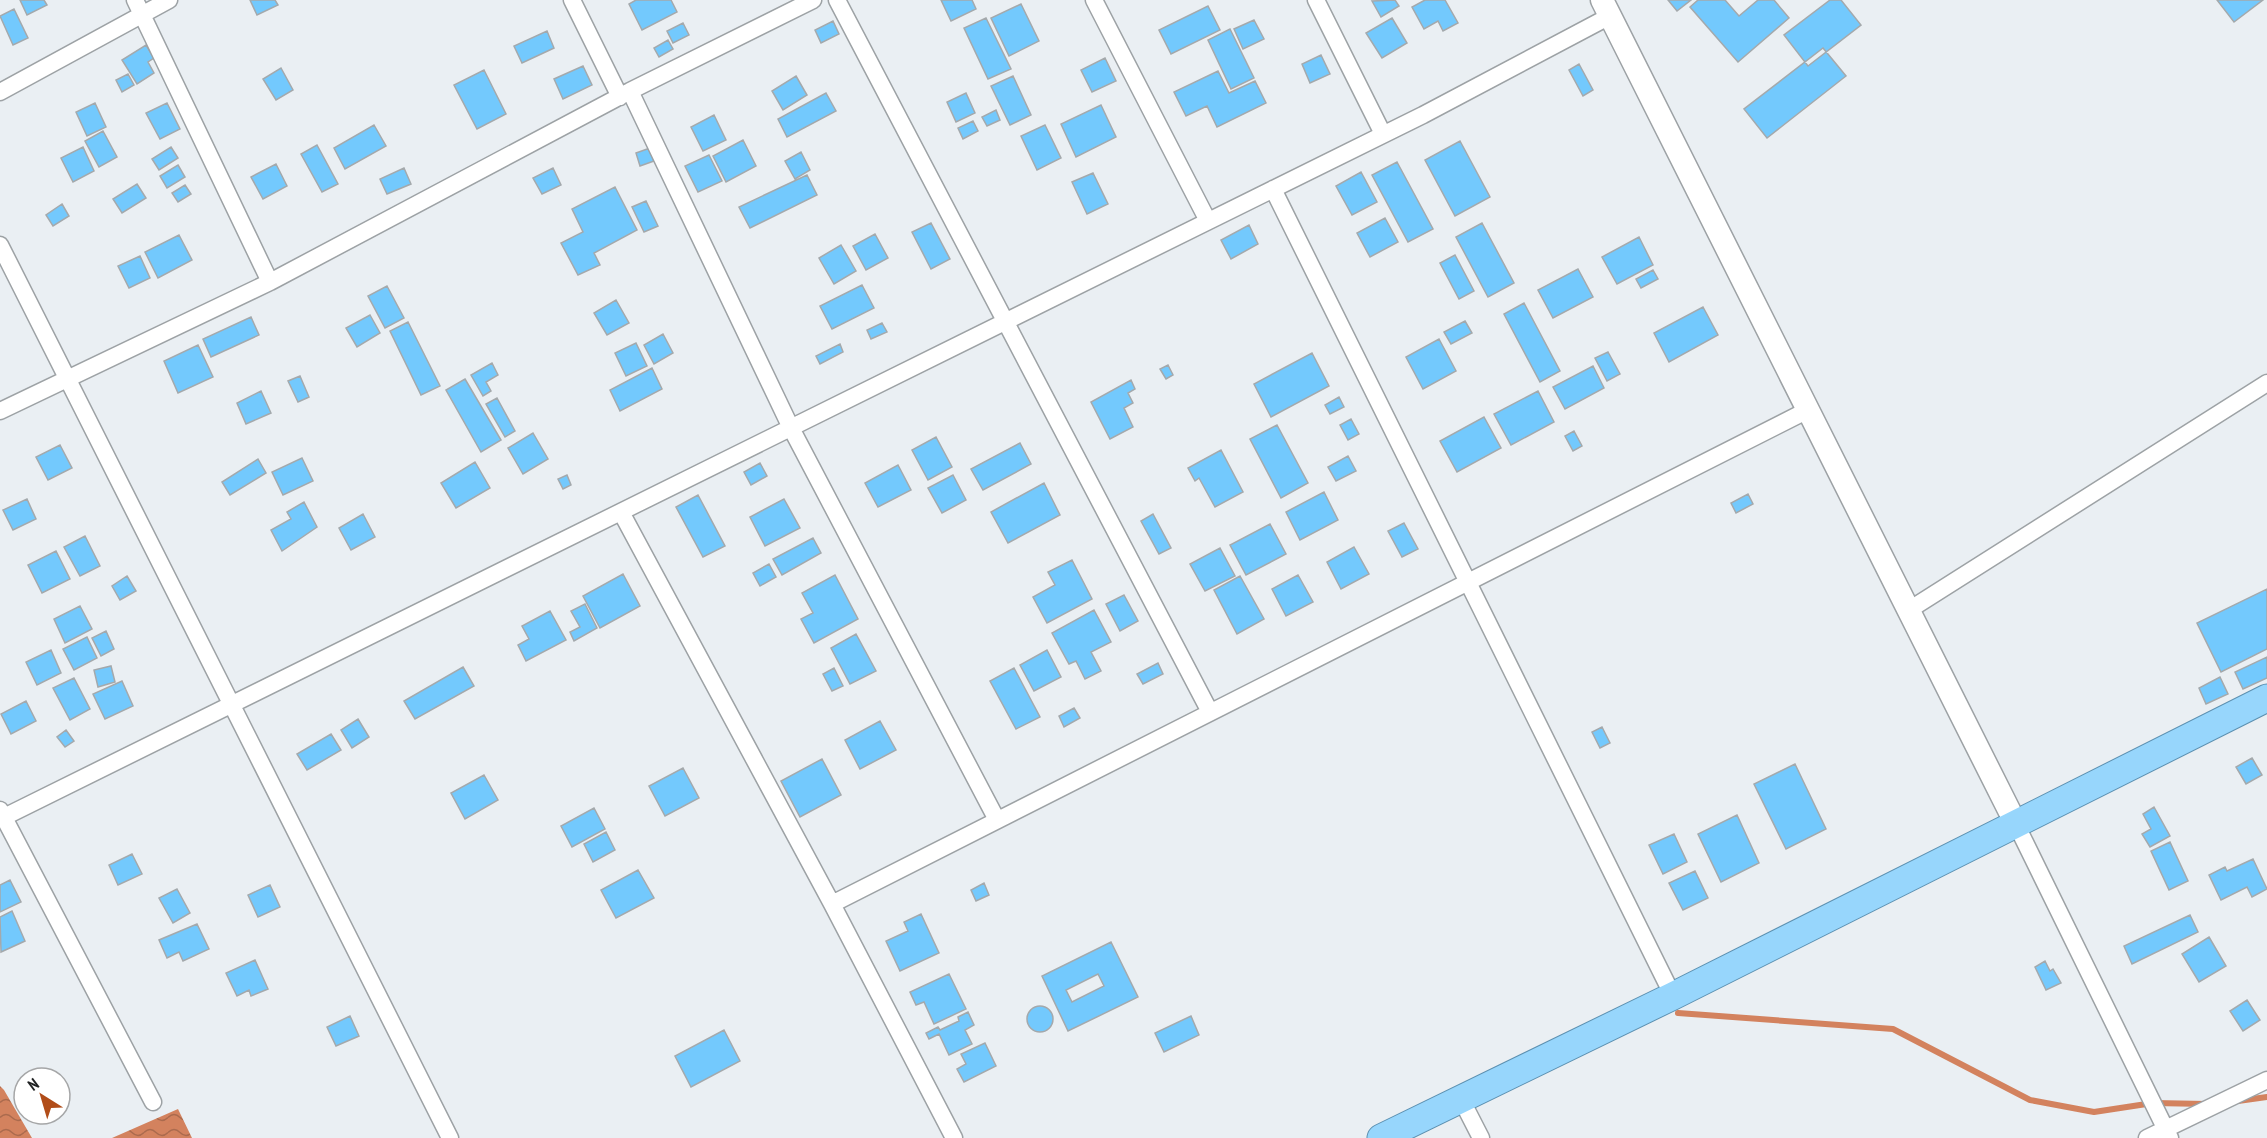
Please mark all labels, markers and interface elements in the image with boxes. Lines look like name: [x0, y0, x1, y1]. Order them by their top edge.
north arrow: [12, 1066, 72, 1126]
text: N: [24, 1073, 42, 1095]

